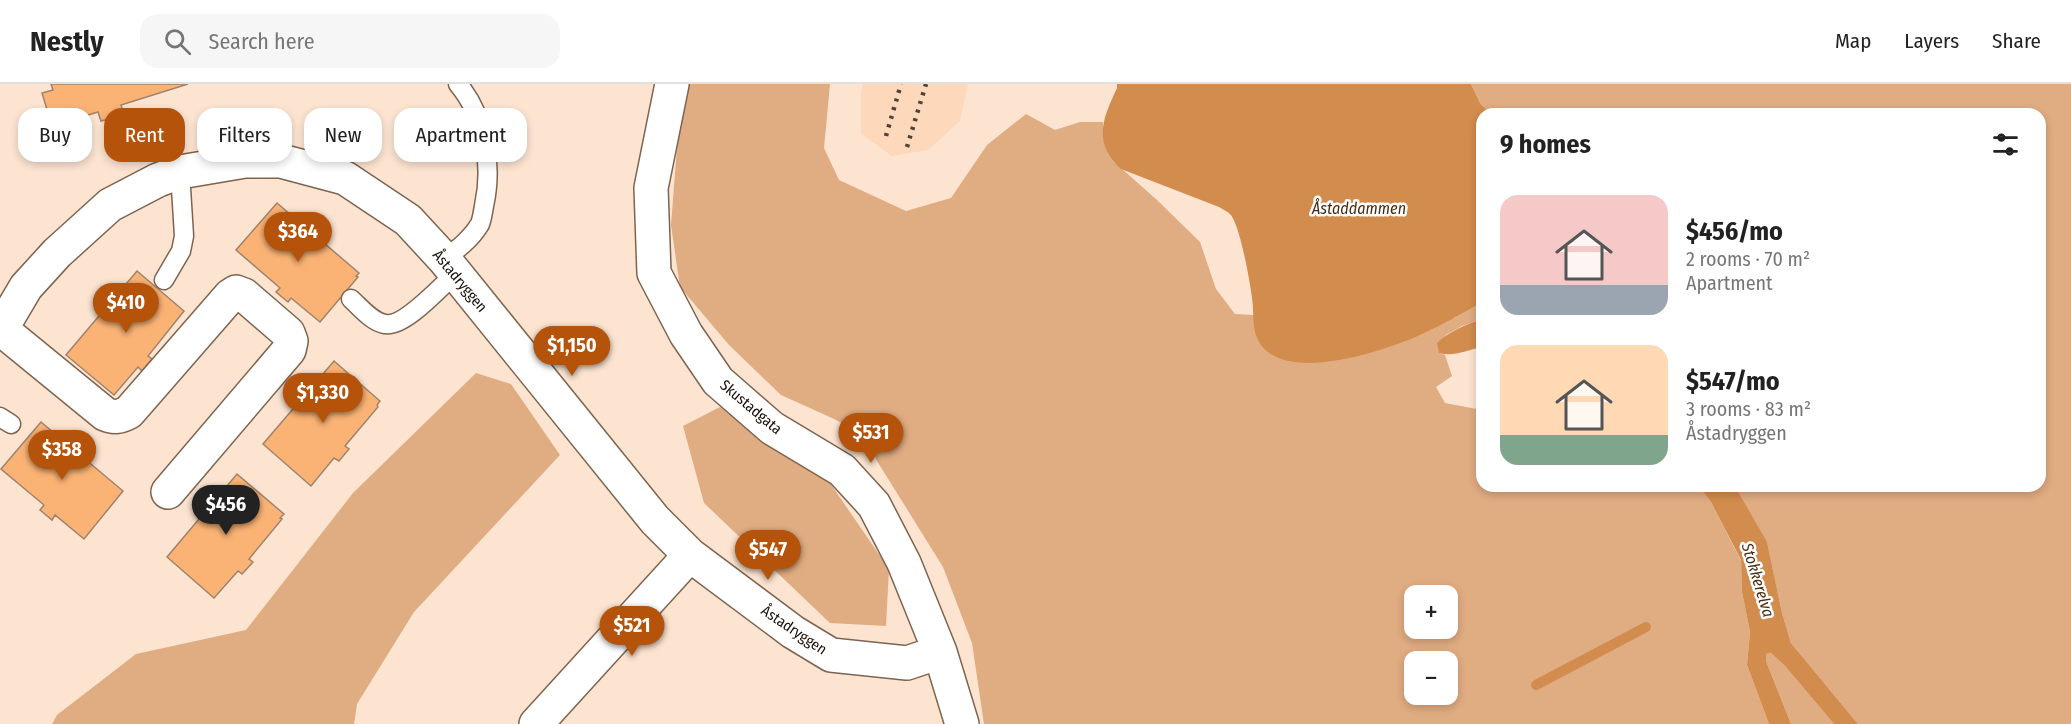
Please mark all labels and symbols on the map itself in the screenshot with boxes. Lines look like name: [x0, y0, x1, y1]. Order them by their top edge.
water label: Åstaddammen: [1311, 198, 1406, 218]
pin: $364: [262, 212, 334, 263]
street label: Åstadryggen: [429, 246, 491, 316]
pin: $410: [90, 283, 162, 334]
pin: $1,150: [523, 326, 621, 377]
pin: $1,330: [274, 373, 372, 424]
street label: Skustadgata: [716, 376, 786, 438]
pin: $531: [835, 413, 907, 464]
pin: $358: [26, 430, 98, 481]
pin: $456: [190, 485, 262, 536]
pin: $547: [732, 530, 804, 581]
water label: Stokkerelva: [1737, 540, 1778, 619]
street label: Åstadryggen: [758, 601, 830, 659]
pin: $521: [596, 606, 668, 657]

